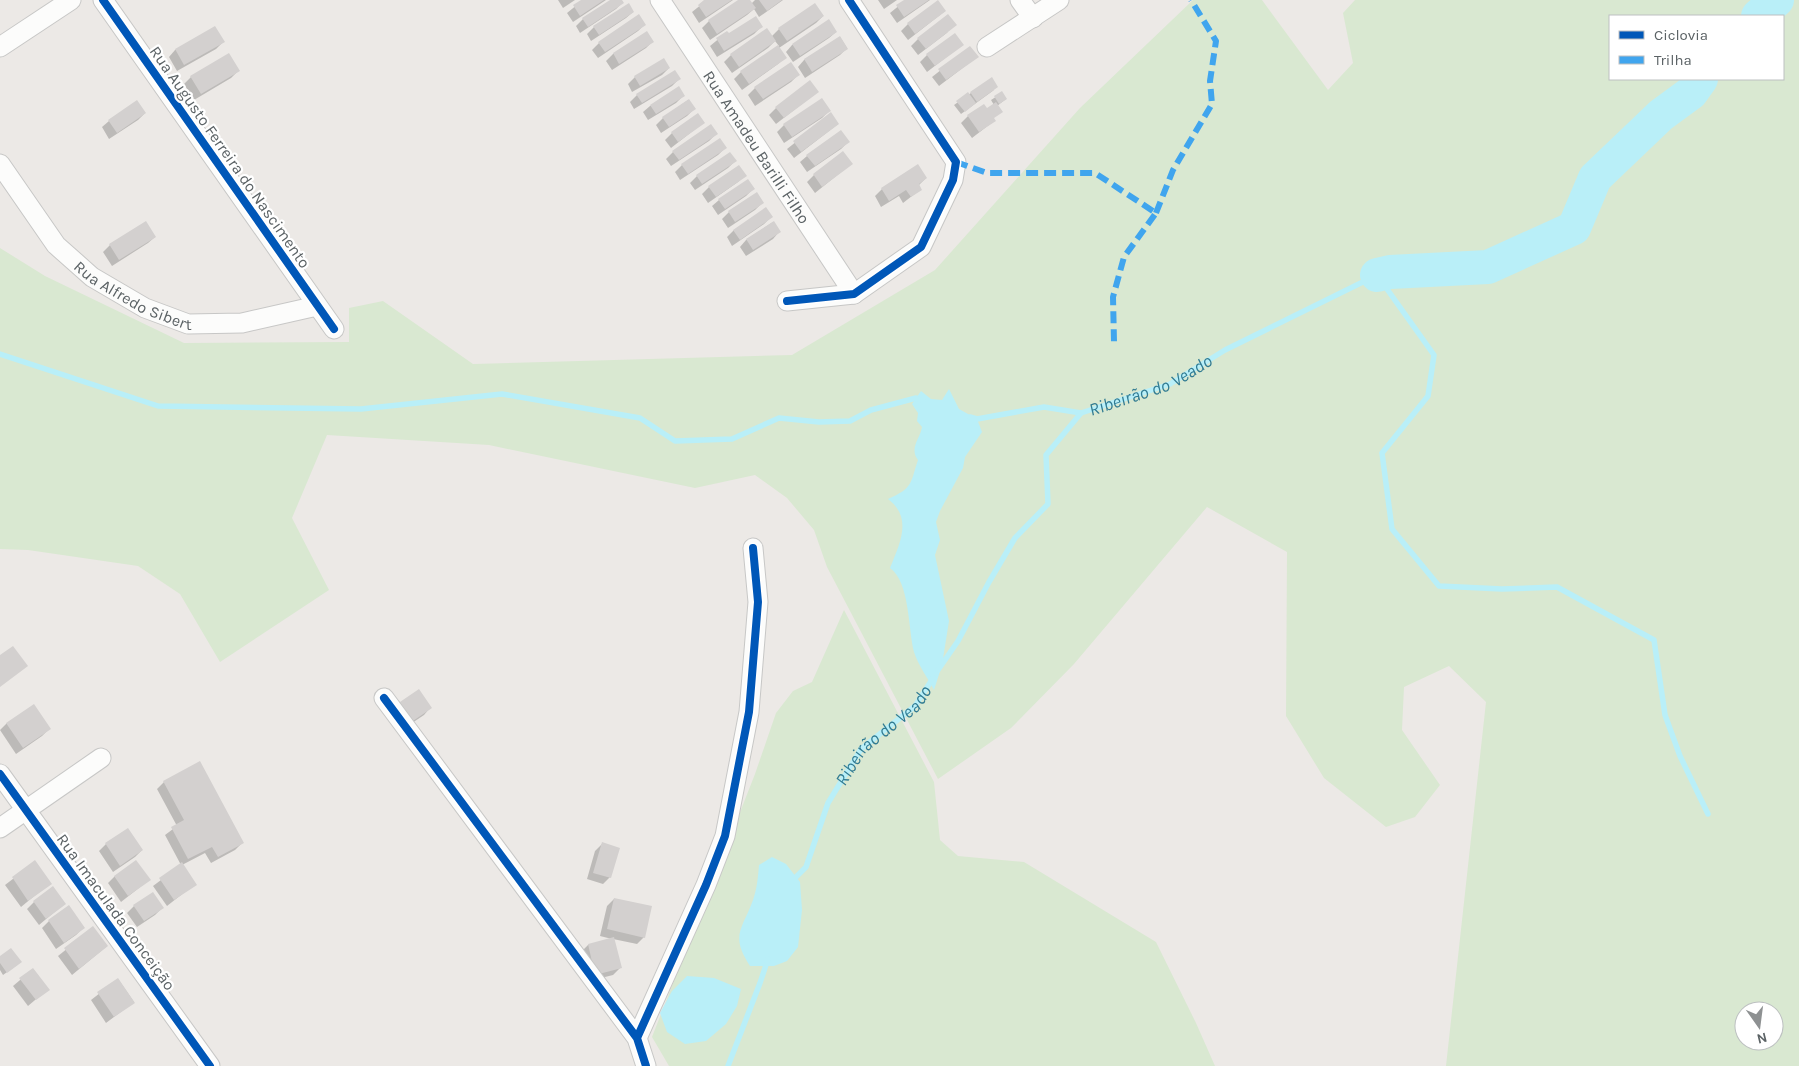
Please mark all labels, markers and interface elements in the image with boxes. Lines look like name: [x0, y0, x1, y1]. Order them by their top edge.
legend: [1609, 15, 1784, 80]
text: Ciclovia: [1654, 26, 1708, 44]
street label: Rua Augusto Ferreira do Nascimento: [146, 42, 314, 272]
text: Trilha: [1654, 51, 1692, 69]
street label: Rua Amadeu Barilli Filho: [700, 67, 814, 227]
street label: Rua Alfredo Sibert: [71, 256, 192, 334]
water label: Ribeirão do Veado: [1086, 350, 1216, 421]
water label: Ribeirão do Veado: [830, 681, 936, 790]
street label: Rua Imaculada Conceição: [53, 830, 179, 994]
north arrow: [1734, 1001, 1784, 1051]
text: N: [1755, 1029, 1769, 1048]

